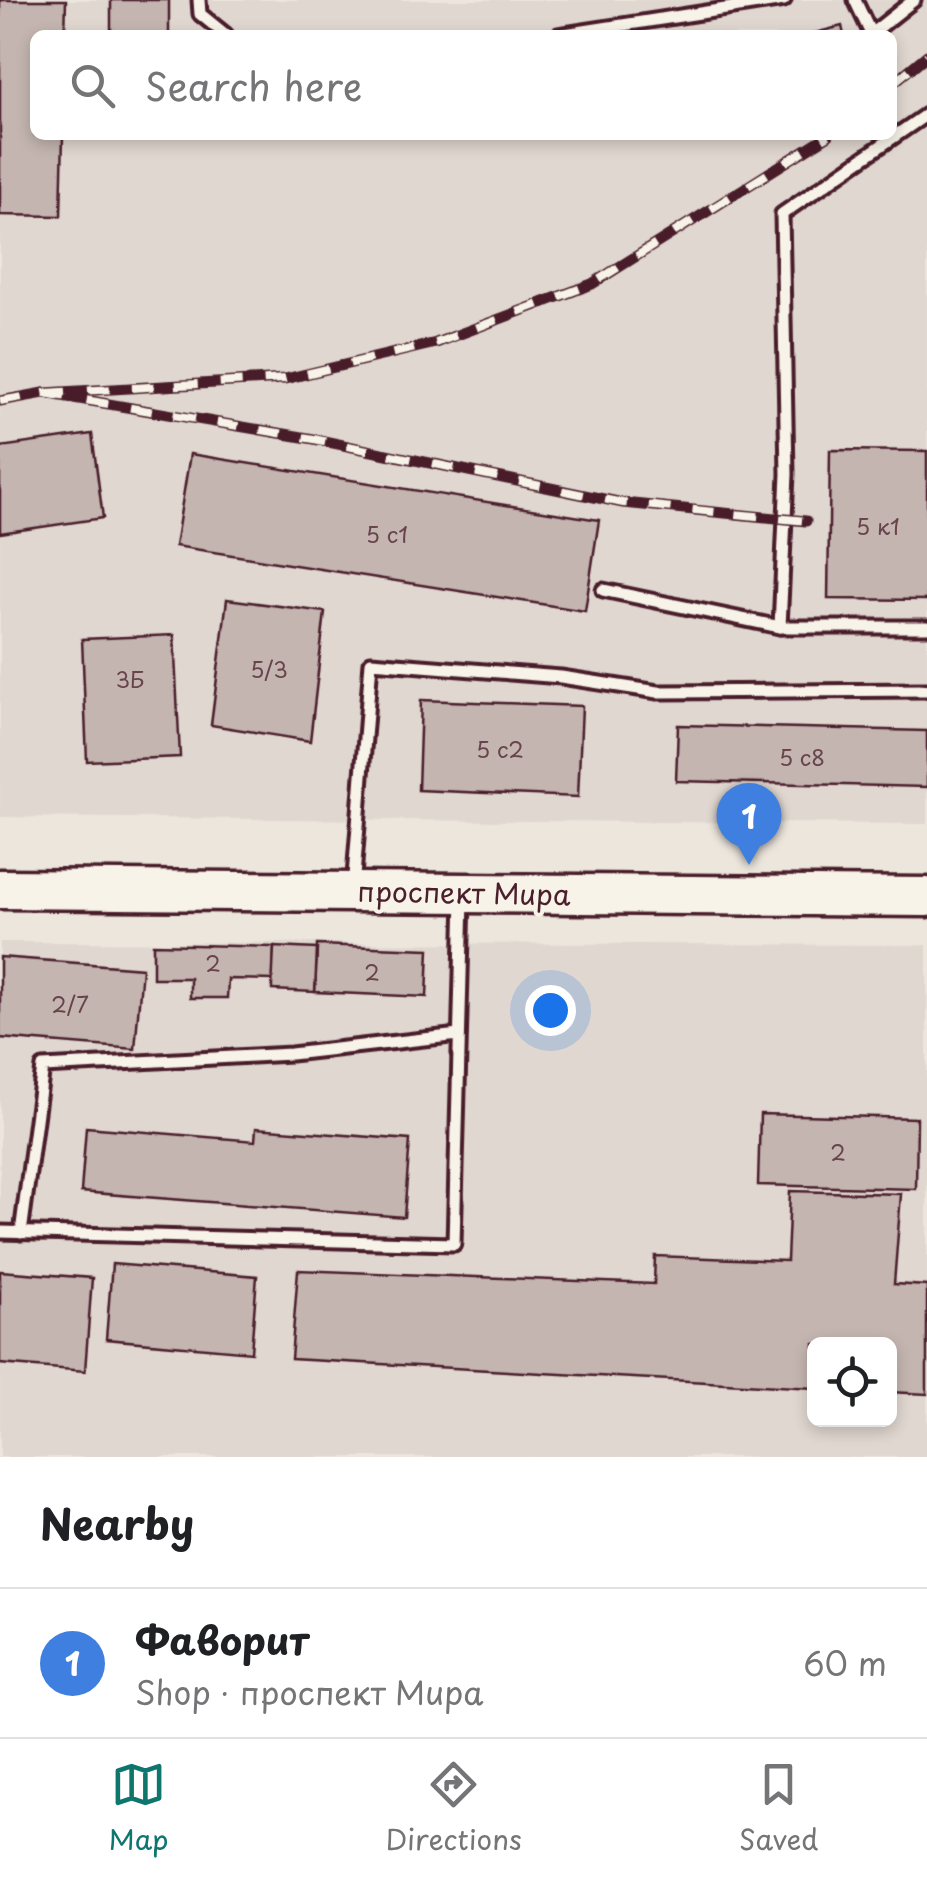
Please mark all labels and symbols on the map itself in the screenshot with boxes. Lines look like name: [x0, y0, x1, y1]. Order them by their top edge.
house number: 5 к1: [856, 509, 900, 542]
house number: 5 с1: [366, 517, 408, 550]
house number: 5/3: [250, 652, 288, 685]
house number: 3Б: [116, 662, 144, 695]
house number: 5 с2: [476, 732, 524, 765]
house number: 5 с8: [779, 740, 825, 773]
pin: 1: [716, 782, 782, 865]
street label: проспект Мира: [357, 869, 571, 915]
house number: 2: [205, 946, 221, 979]
house number: 2: [364, 955, 380, 988]
your location: [525, 985, 576, 1036]
house number: 2/7: [51, 987, 89, 1020]
house number: 2: [830, 1135, 846, 1168]

